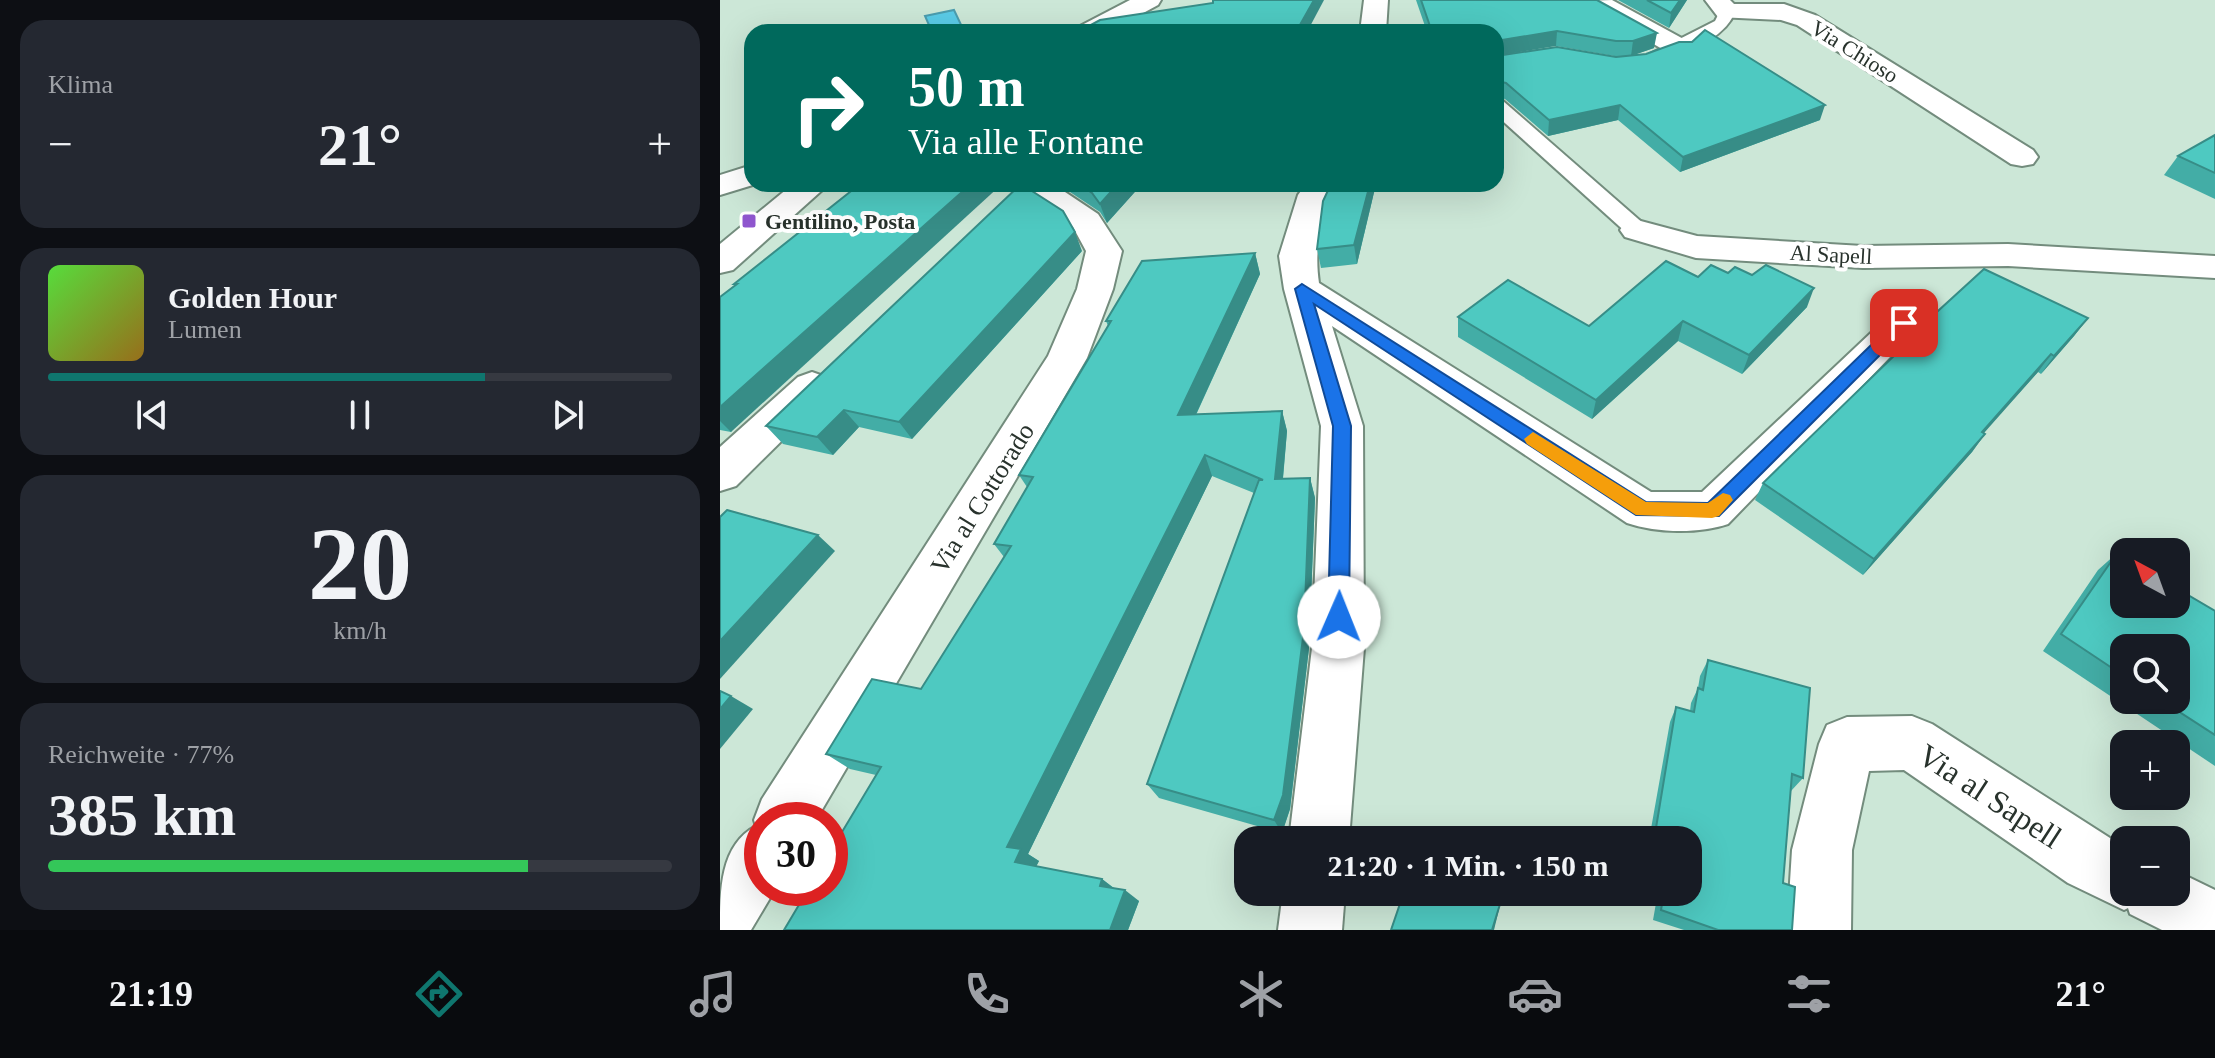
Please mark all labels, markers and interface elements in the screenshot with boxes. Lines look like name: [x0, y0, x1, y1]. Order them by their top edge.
street label: Via Chioso: [1806, 15, 1903, 88]
icon: right: [776, 56, 880, 160]
text: 50 m: [908, 56, 1025, 118]
text: Klima: [48, 70, 113, 99]
text: 21°: [318, 112, 402, 178]
text: −: [48, 120, 73, 169]
text: +: [647, 120, 672, 169]
text: Via alle Fontane: [908, 122, 1144, 162]
place label: Gentilino, Posta: [765, 209, 915, 234]
marker: Gentilino, Posta: [740, 212, 758, 230]
street label: Al Sapell: [1789, 240, 1873, 269]
text: Golden Hour: [168, 281, 337, 314]
pin: [1870, 289, 1938, 357]
icon: arrive: [1882, 301, 1926, 345]
text: Lumen: [168, 315, 242, 344]
icon: previous: [130, 393, 174, 437]
icon: pause: [338, 393, 382, 437]
icon: next: [546, 393, 590, 437]
street label: Via al Cottorado: [925, 418, 1040, 579]
text: 20: [308, 506, 412, 621]
north arrow: [2110, 538, 2190, 618]
map controls: [2110, 538, 2190, 906]
position arrow: [1297, 575, 1381, 659]
text: km/h: [333, 616, 387, 645]
button: search: [2110, 634, 2190, 714]
button: +: [2110, 730, 2190, 810]
street label: Via al Sapell: [1912, 736, 2068, 856]
text: Reichweite · 77%: [48, 740, 234, 769]
text: 385 km: [48, 782, 236, 848]
speed limit sign: 30: [744, 802, 848, 906]
button: −: [2110, 826, 2190, 906]
text: 21:20 · 1 Min. · 150 m: [1328, 849, 1608, 882]
icon: directions: [411, 966, 467, 1022]
icon: music: [685, 966, 741, 1022]
icon: phone: [959, 966, 1015, 1022]
icon: climate: [1233, 966, 1289, 1022]
icon: car: [1507, 966, 1563, 1022]
icon: filters: [1781, 966, 1837, 1022]
text: 21:19: [109, 974, 193, 1014]
text: 21°: [2055, 974, 2106, 1014]

